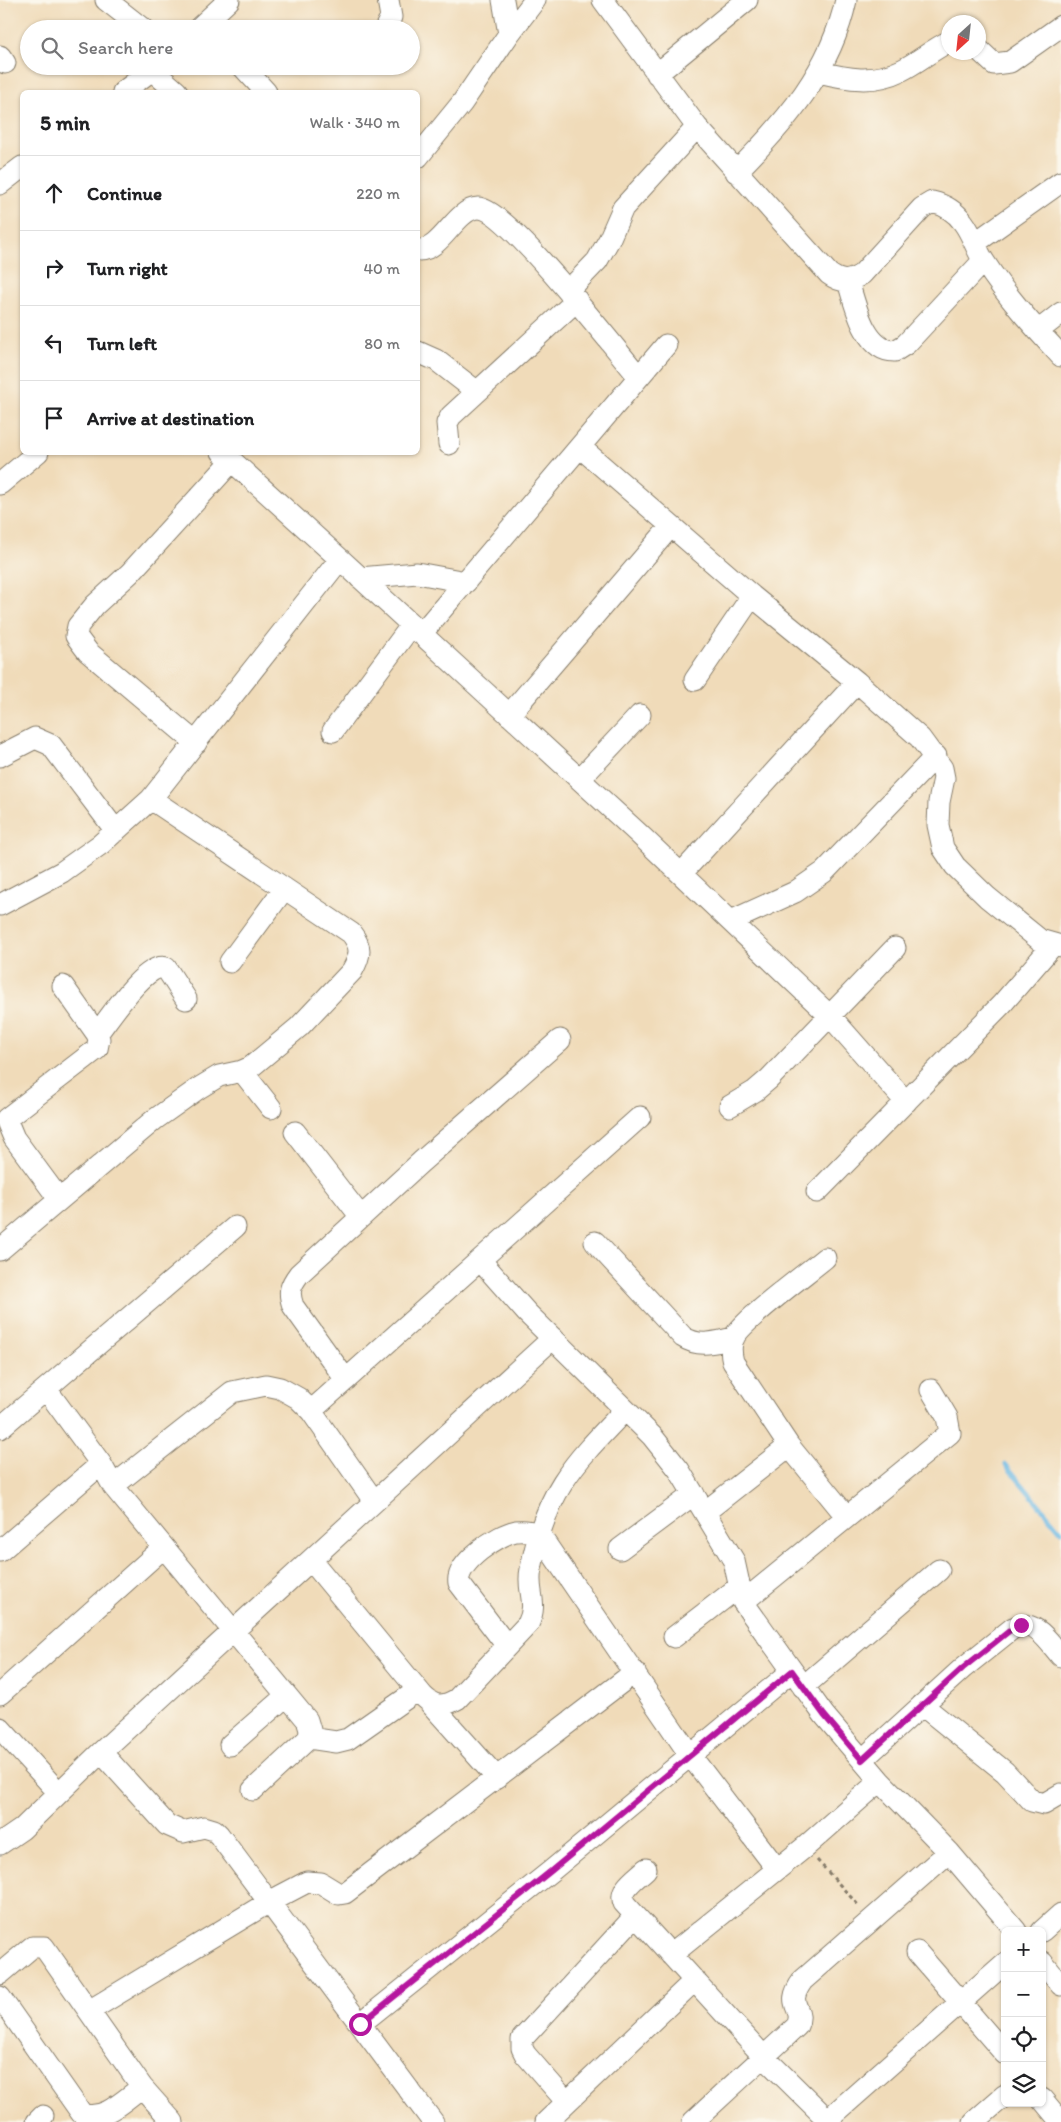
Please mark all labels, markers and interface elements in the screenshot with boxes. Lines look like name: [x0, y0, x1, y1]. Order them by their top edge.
north arrow: [941, 15, 986, 60]
search box: [20, 20, 420, 75]
icon: search: [38, 34, 66, 62]
text: Search here: [78, 36, 173, 59]
text: 5 min: [40, 110, 90, 135]
text: Walk · 340 m: [310, 113, 400, 132]
icon: ahead: [40, 179, 68, 207]
text: Continue: [87, 182, 162, 205]
text: 220 m: [356, 184, 400, 203]
icon: right: [40, 254, 68, 282]
text: Turn right: [87, 257, 168, 280]
text: 40 m: [363, 259, 400, 278]
icon: left: [40, 329, 68, 357]
text: Turn left: [87, 332, 157, 355]
text: 80 m: [364, 334, 400, 353]
icon: arrive: [40, 404, 68, 432]
text: Arrive at destination: [87, 407, 254, 430]
route end: [1010, 1614, 1033, 1637]
map controls: [1001, 1927, 1046, 2107]
button: +: [1001, 1927, 1046, 1972]
button: −: [1001, 1972, 1046, 2017]
route start: [349, 2013, 372, 2036]
button: locate: [1001, 2017, 1046, 2062]
button: layers: [1001, 2062, 1046, 2107]

